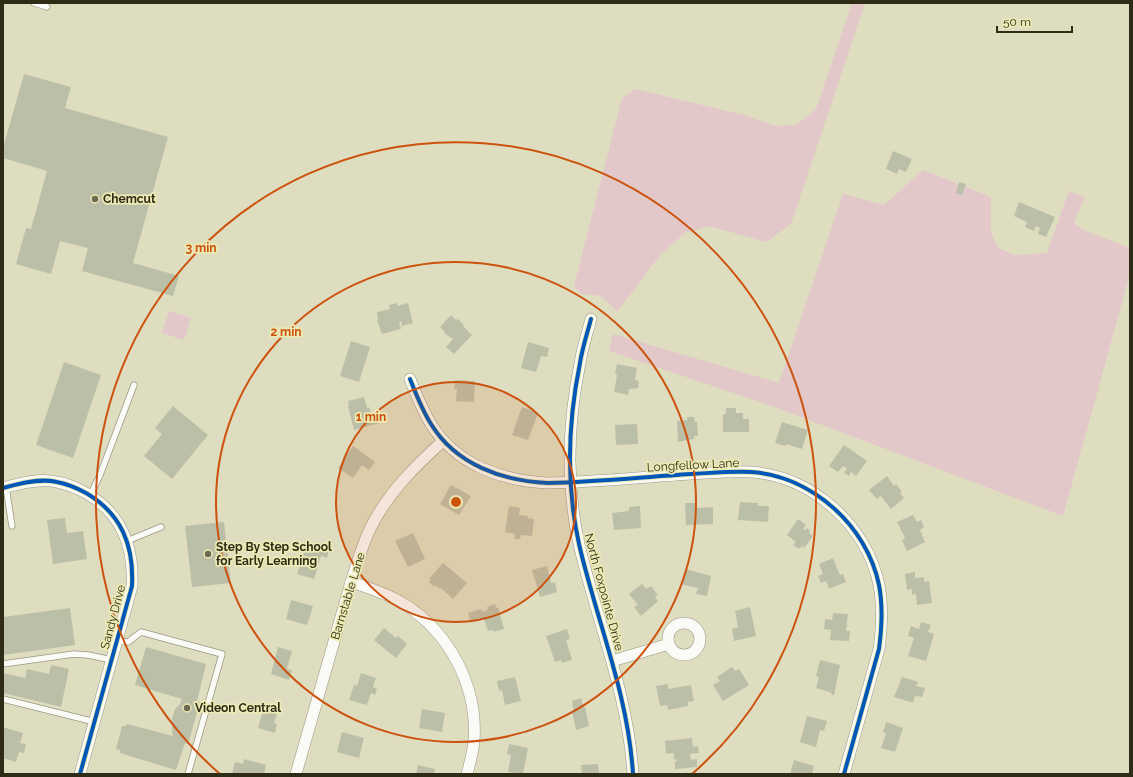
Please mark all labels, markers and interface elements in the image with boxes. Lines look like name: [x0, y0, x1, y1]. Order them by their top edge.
scale bar: [997, 8, 1072, 34]
text: 50 m: [1003, 15, 1031, 29]
place label: Chemcut: [103, 192, 156, 206]
marker: Chemcut: [90, 194, 100, 204]
text: 3 min: [185, 241, 217, 255]
text: 2 min: [270, 325, 302, 339]
text: 1 min: [356, 410, 386, 424]
street label: Longfellow Lane: [646, 456, 740, 474]
centre of rings: [449, 495, 463, 509]
street label: North Foxpointe Drive: [582, 532, 626, 652]
place label: Step By Step School for Early Learning: [216, 540, 332, 568]
marker: Step By Step School for Early Learning: [203, 549, 213, 559]
street label: Barnstable Lane: [328, 551, 368, 641]
street label: Sandy Drive: [98, 583, 128, 651]
place label: Videon Central: [195, 701, 281, 715]
marker: Videon Central: [182, 703, 192, 713]

